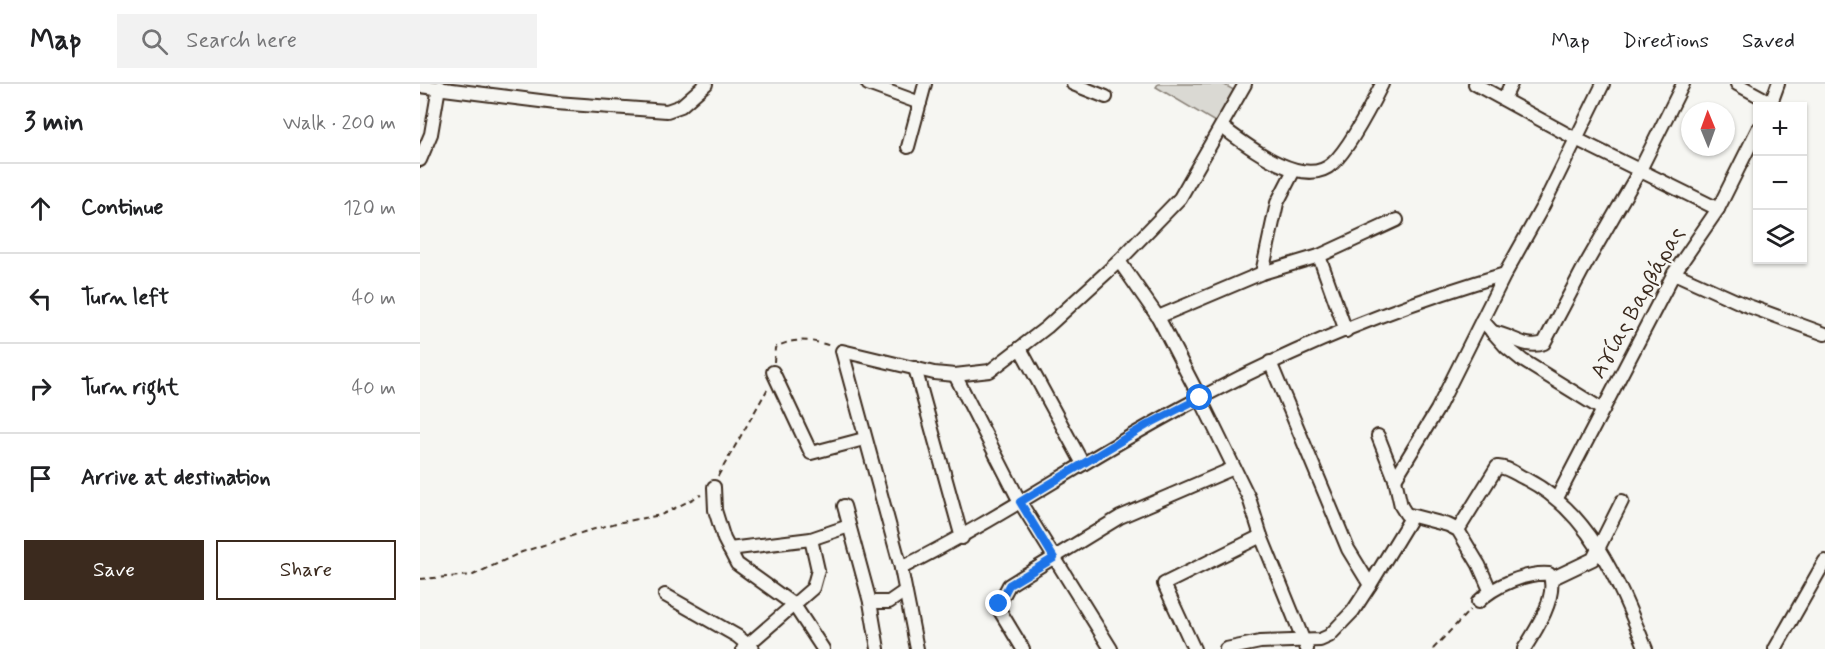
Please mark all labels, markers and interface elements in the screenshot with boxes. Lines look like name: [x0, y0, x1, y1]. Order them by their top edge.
search box: [117, 14, 537, 68]
text: Map: [30, 23, 81, 60]
icon: search: [138, 25, 171, 58]
text: Search here: [186, 27, 297, 55]
text: Map: [1551, 27, 1590, 55]
text: Directions: [1623, 27, 1709, 55]
text: Saved: [1742, 27, 1795, 55]
north arrow: [1681, 102, 1735, 156]
map controls: [1753, 102, 1807, 264]
button: +: [1753, 102, 1807, 156]
text: 3 min: [24, 106, 84, 140]
text: Walk · 200 m: [283, 110, 396, 137]
button: −: [1753, 156, 1807, 210]
icon: ahead: [24, 192, 57, 225]
text: Continue: [81, 194, 163, 222]
text: 120 m: [343, 195, 396, 222]
button: layers: [1753, 210, 1807, 264]
street label: Αγίας Βαρβάρας: [1585, 222, 1691, 384]
icon: left: [24, 282, 57, 315]
text: Turn left: [81, 284, 169, 312]
text: 40 m: [352, 285, 396, 312]
icon: right: [24, 372, 57, 405]
text: Turn right: [81, 374, 179, 402]
text: 40 m: [352, 375, 396, 402]
route start: [1186, 384, 1212, 410]
icon: arrive: [24, 462, 57, 495]
text: Arrive at destination: [81, 464, 271, 492]
button: Save: [24, 540, 204, 600]
button: Share: [216, 540, 396, 600]
route end: [985, 590, 1011, 616]

